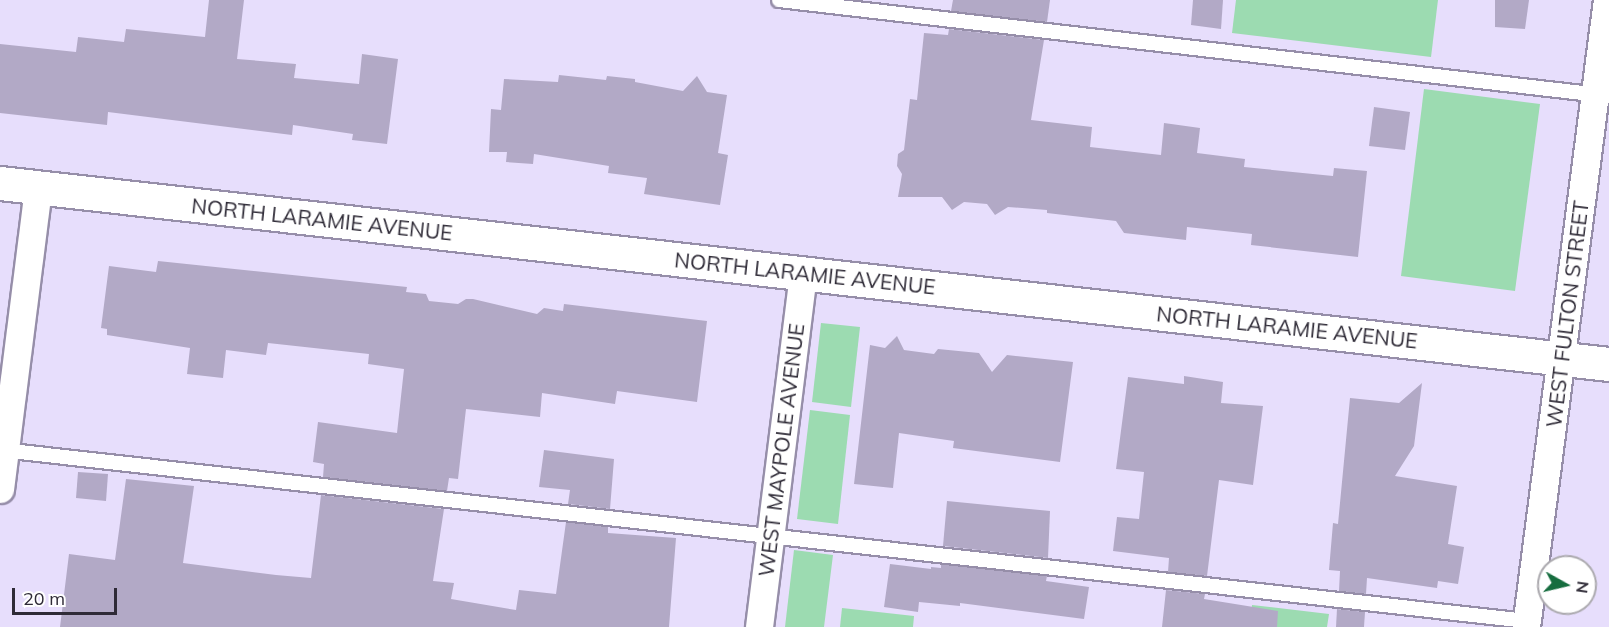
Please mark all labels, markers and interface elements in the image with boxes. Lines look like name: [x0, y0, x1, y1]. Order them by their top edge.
street label: NORTH LARAMIE AVENUE: [190, 193, 454, 245]
street label: WEST FULTON STREET: [1541, 199, 1593, 429]
street label: NORTH LARAMIE AVENUE: [673, 247, 937, 299]
street label: NORTH LARAMIE AVENUE: [1155, 301, 1419, 353]
street label: WEST MAYPOLE AVENUE: [753, 322, 809, 578]
north arrow: [1537, 555, 1597, 615]
scale bar: [15, 576, 120, 614]
text: N: [1572, 580, 1594, 595]
text: 20 m: [23, 587, 65, 610]

